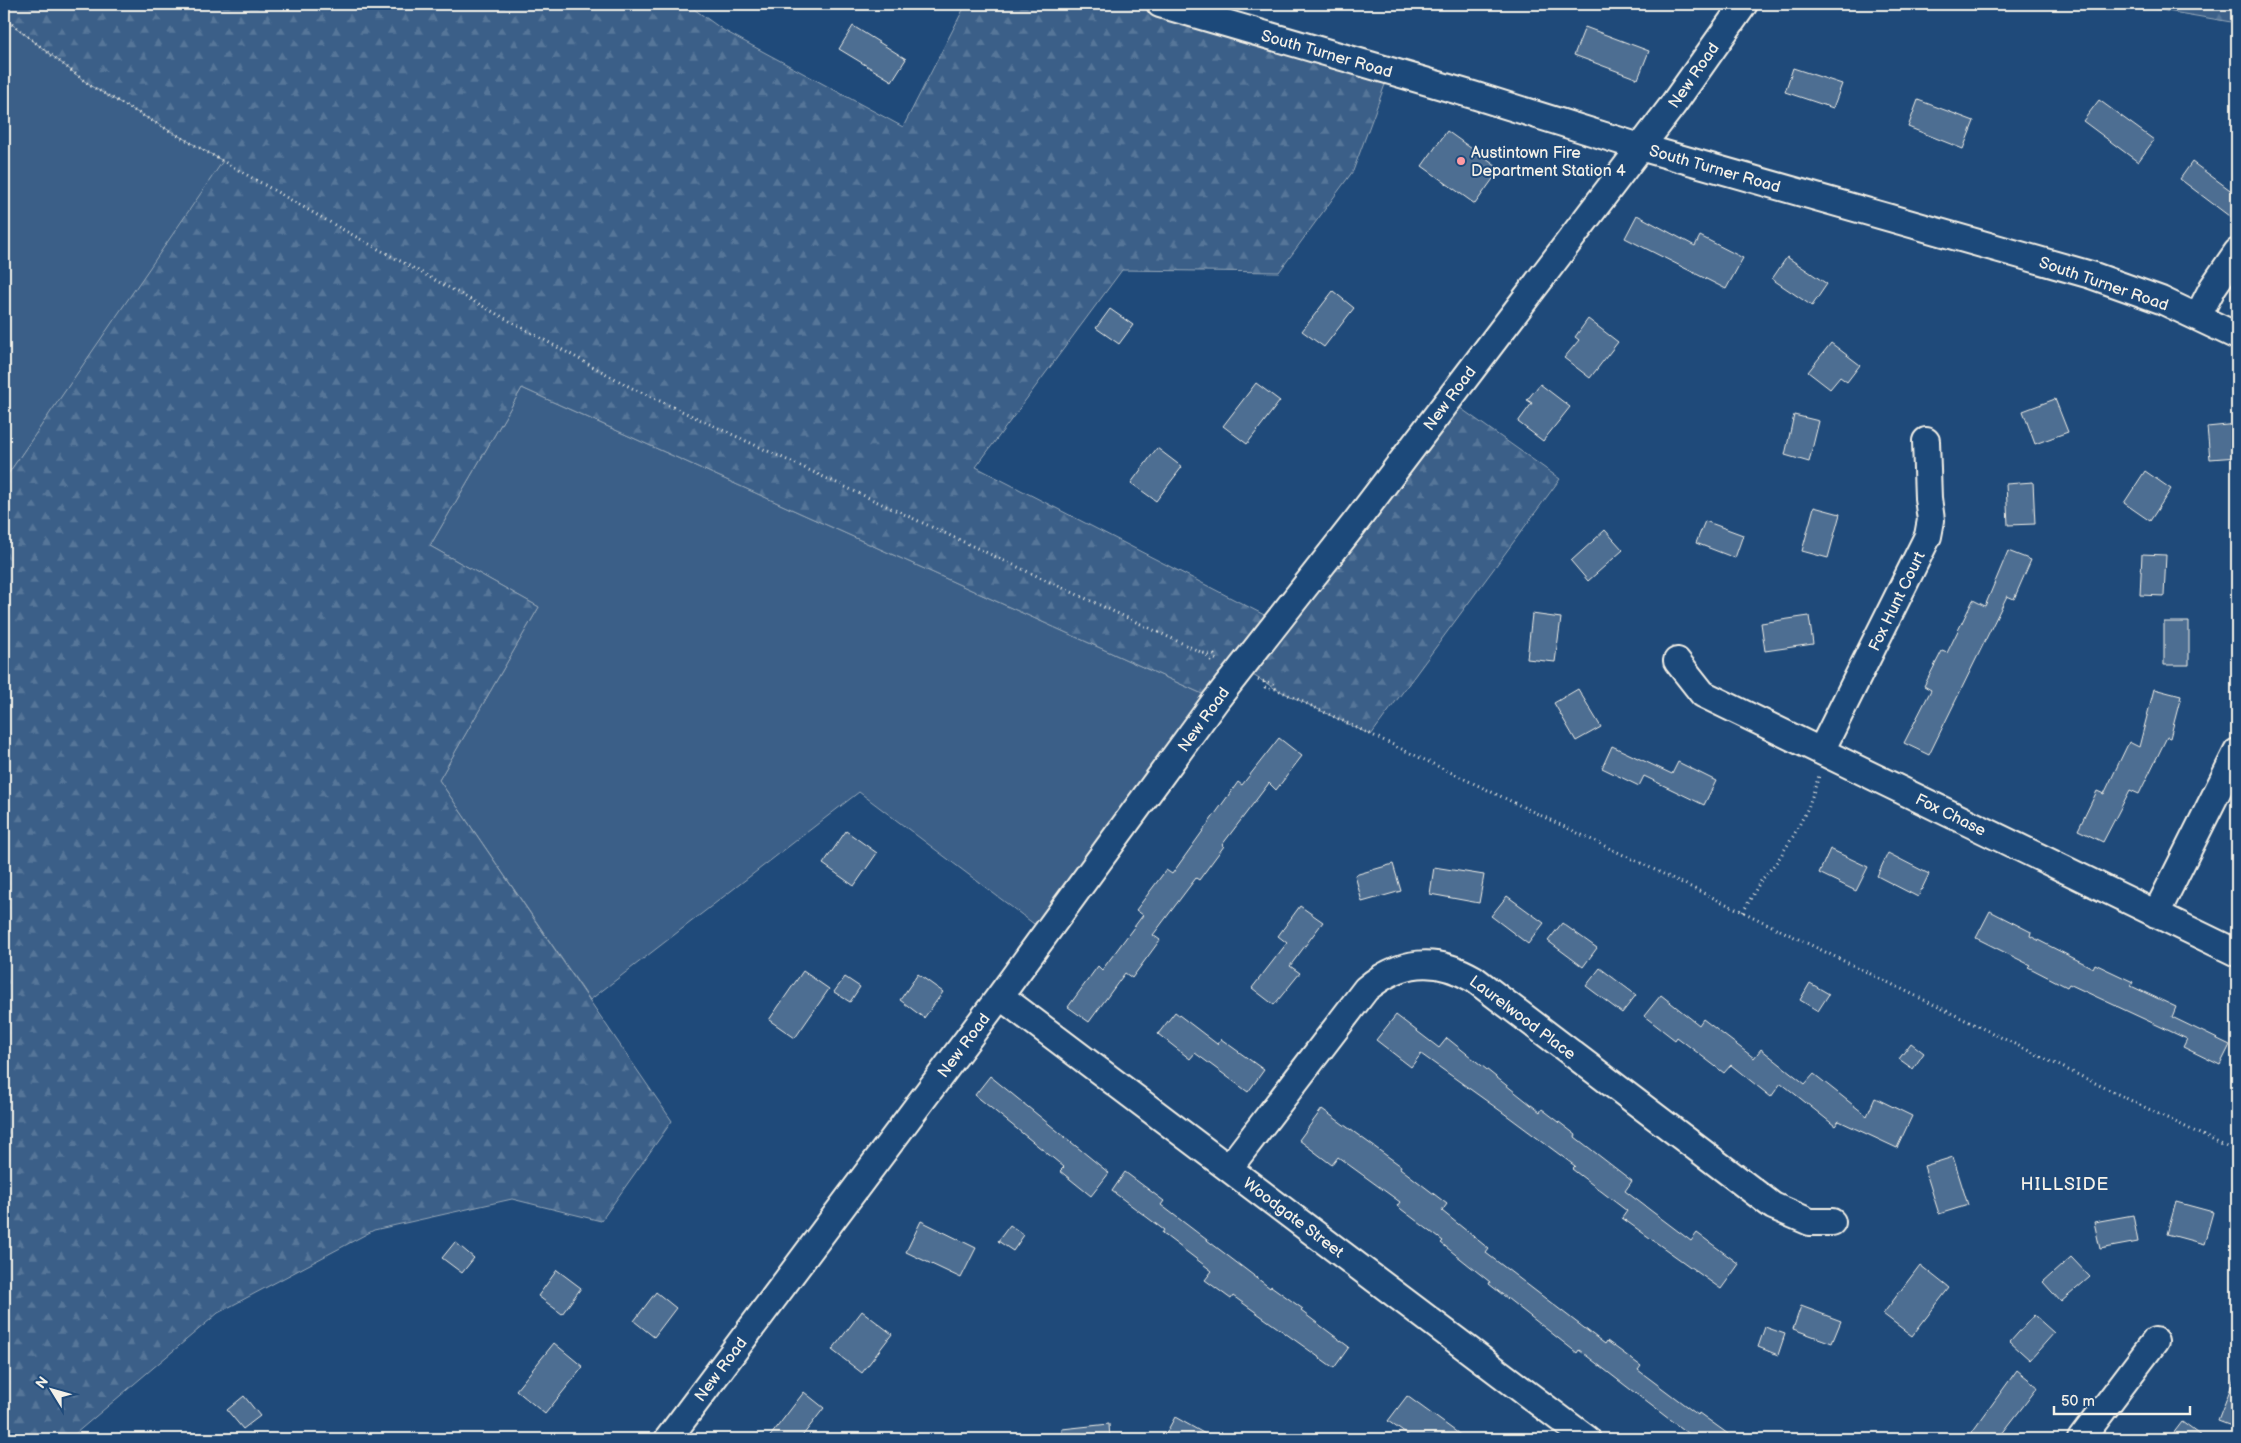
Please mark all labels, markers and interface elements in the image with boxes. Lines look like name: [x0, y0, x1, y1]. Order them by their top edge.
street label: South Turner Road: [1259, 27, 1394, 82]
street label: New Road: [1665, 40, 1724, 112]
street label: South Turner Road: [1647, 142, 1782, 197]
place label: Austintown Fire Department Station 4: [1471, 144, 1626, 181]
marker: Austintown Fire Department Station 4: [1455, 155, 1467, 167]
street label: South Turner Road: [2036, 253, 2171, 315]
street label: New Road: [1420, 363, 1480, 435]
street label: Fox Hunt Court: [1865, 549, 1930, 655]
street label: New Road: [1174, 684, 1234, 756]
street label: Fox Chase: [1912, 790, 1989, 841]
street label: Laurelwood Place: [1465, 972, 1579, 1065]
street label: New Road: [934, 1010, 994, 1082]
street label: Woodgate Street: [1239, 1174, 1347, 1262]
district label: HILLSIDE: [2021, 1174, 2109, 1195]
street label: New Road: [691, 1334, 751, 1406]
north arrow: [28, 1366, 78, 1416]
text: N: [32, 1373, 52, 1392]
scale bar: [2054, 1383, 2190, 1415]
text: 50 m: [2061, 1392, 2095, 1411]

